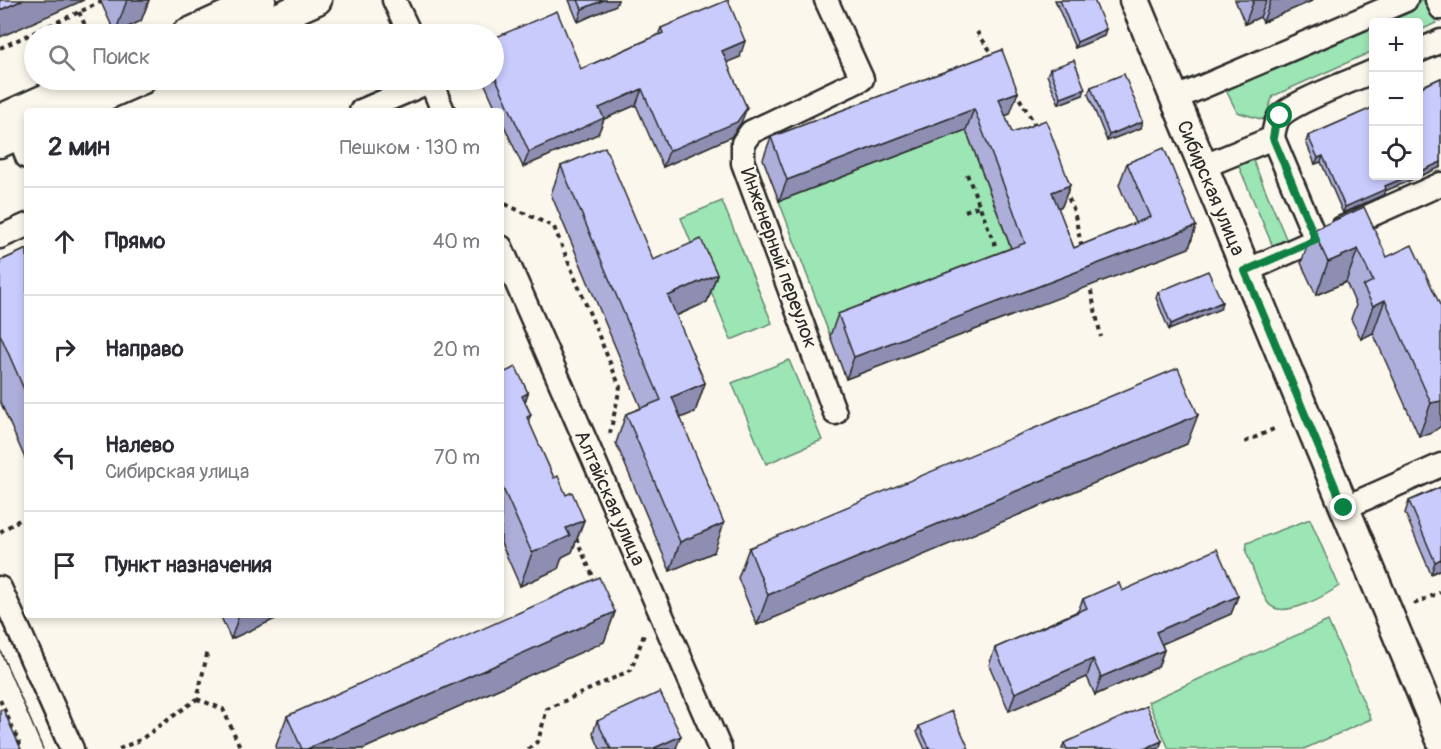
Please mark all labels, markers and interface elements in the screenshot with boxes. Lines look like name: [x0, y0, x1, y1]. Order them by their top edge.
map controls: [1369, 18, 1423, 180]
button: +: [1369, 18, 1423, 72]
search box: [24, 24, 504, 90]
icon: search: [45, 41, 78, 74]
text: Поиск: [93, 43, 150, 71]
button: −: [1369, 72, 1423, 126]
route start: [1266, 102, 1292, 128]
street label: Сибирская улица: [1171, 117, 1251, 259]
button: locate: [1369, 126, 1423, 180]
text: 2 мин: [48, 131, 110, 163]
text: Пешком · 130 m: [340, 135, 480, 160]
street label: Инженерный переулок: [735, 164, 823, 352]
icon: ahead: [48, 225, 81, 258]
text: Прямо: [105, 227, 165, 255]
text: 40 m: [433, 229, 480, 254]
icon: right: [48, 333, 81, 366]
text: Направо: [105, 335, 184, 363]
text: 20 m: [433, 337, 480, 362]
street label: Алтайская улица: [569, 426, 651, 570]
text: Налево: [105, 431, 174, 459]
icon: left: [48, 441, 81, 474]
text: 70 m: [434, 445, 480, 470]
text: Сибирская улица: [105, 459, 249, 484]
route end: [1330, 494, 1356, 520]
icon: arrive: [48, 549, 81, 582]
text: Пункт назначения: [105, 551, 272, 579]

